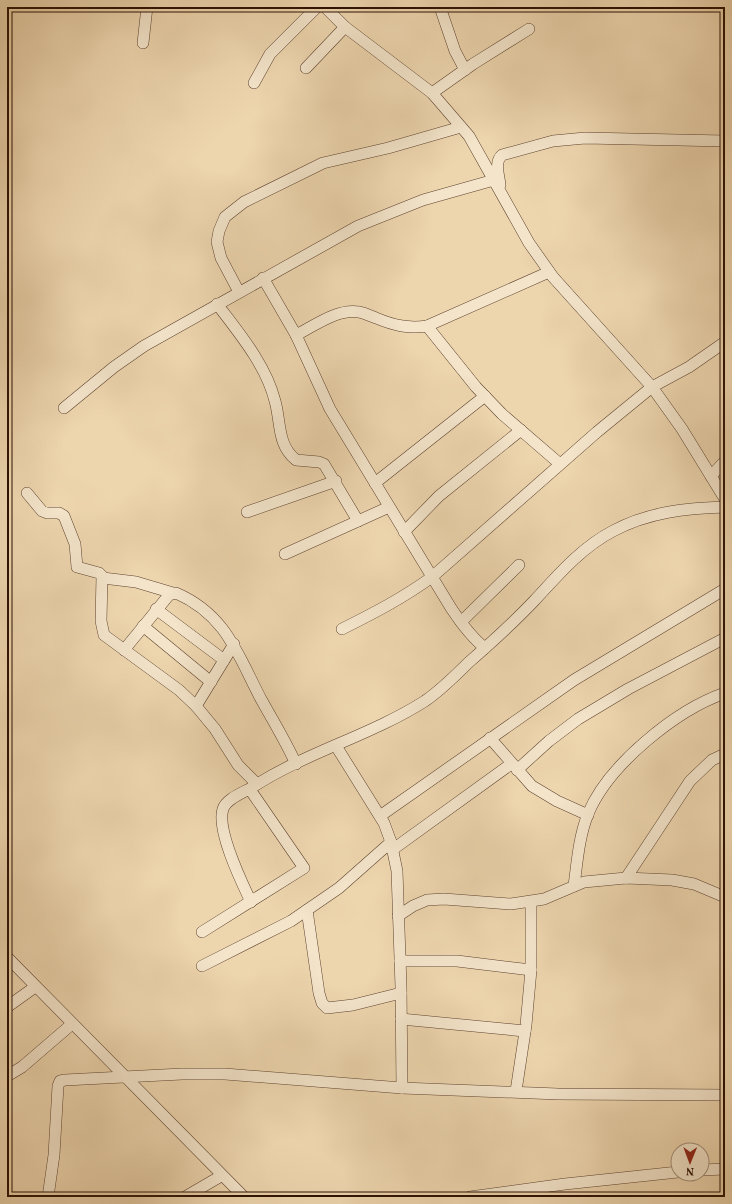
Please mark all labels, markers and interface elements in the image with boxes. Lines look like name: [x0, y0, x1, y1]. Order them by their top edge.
north arrow: [670, 1142, 710, 1182]
text: N: [686, 1163, 694, 1178]

